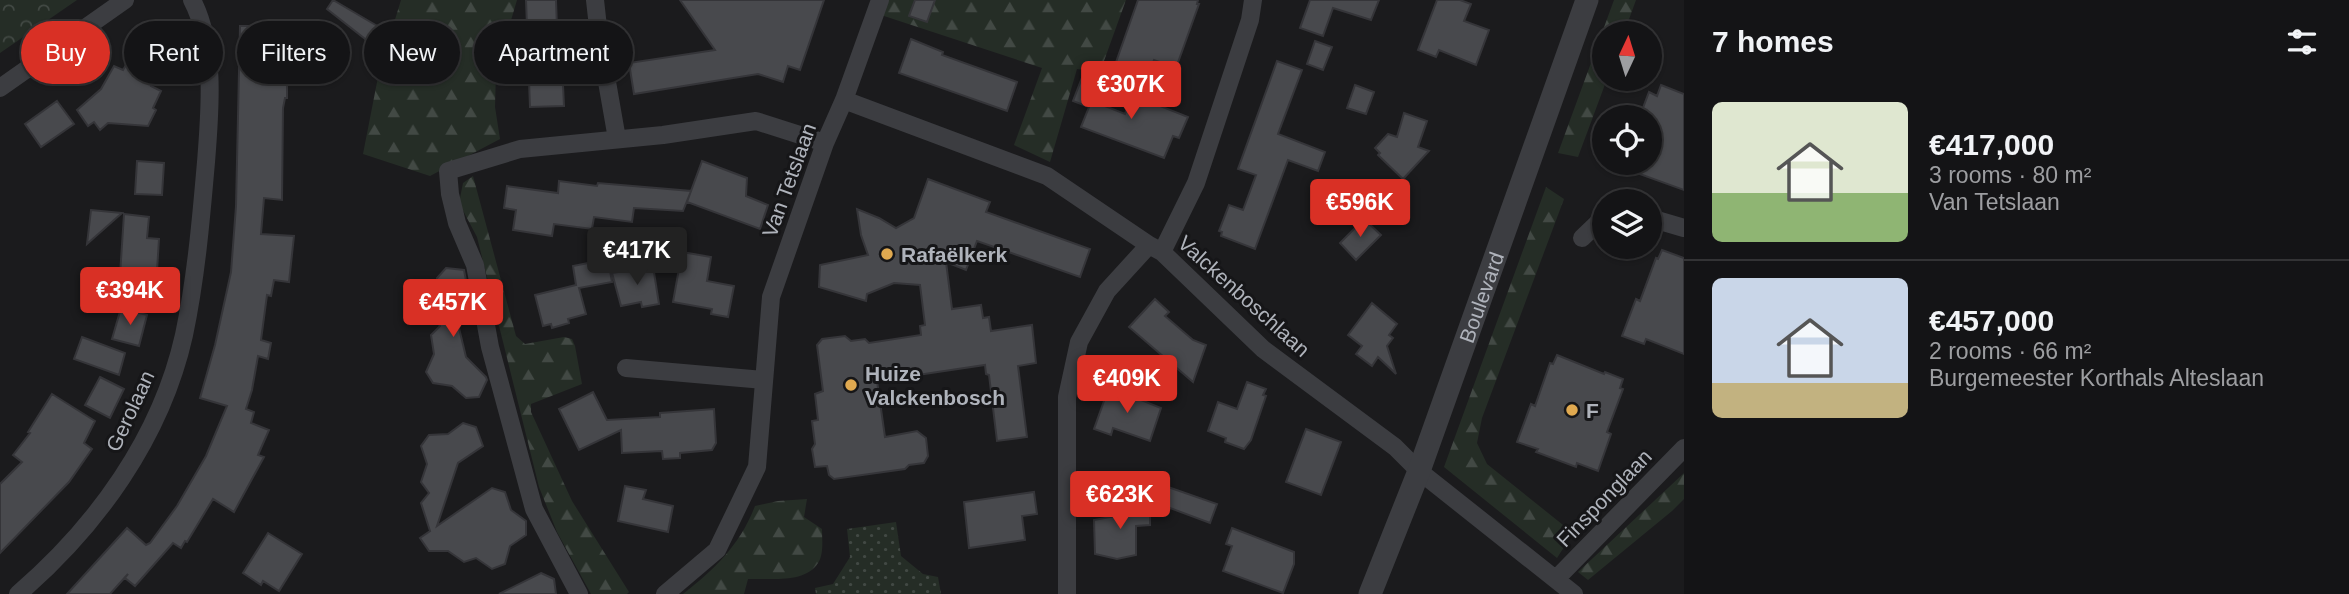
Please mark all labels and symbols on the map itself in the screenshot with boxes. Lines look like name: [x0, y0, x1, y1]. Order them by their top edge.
north arrow: [1592, 21, 1662, 91]
pin: €307K: [1082, 61, 1180, 121]
street label: Van Tetslaan: [758, 120, 820, 240]
pin: €596K: [1311, 180, 1409, 239]
pin: €417K: [588, 228, 686, 287]
street label: Valckenboschlaan: [1174, 231, 1314, 361]
place label: Rafaëlkerk: [901, 243, 1008, 266]
marker: Rafaëlkerk: [879, 246, 895, 262]
street label: Boulevard: [1454, 249, 1508, 346]
pin: €394K: [81, 268, 179, 327]
pin: €457K: [404, 280, 502, 339]
pin: €409K: [1078, 356, 1176, 415]
place label: Huize Valckenbosch: [865, 362, 1005, 409]
street label: Gerolaan: [101, 367, 159, 455]
marker: Huize Valckenbosch: [843, 377, 859, 393]
place label: F: [1586, 399, 1599, 422]
marker: F: [1564, 402, 1580, 418]
street label: Finsponglaan: [1552, 445, 1656, 551]
pin: €623K: [1071, 472, 1169, 531]

